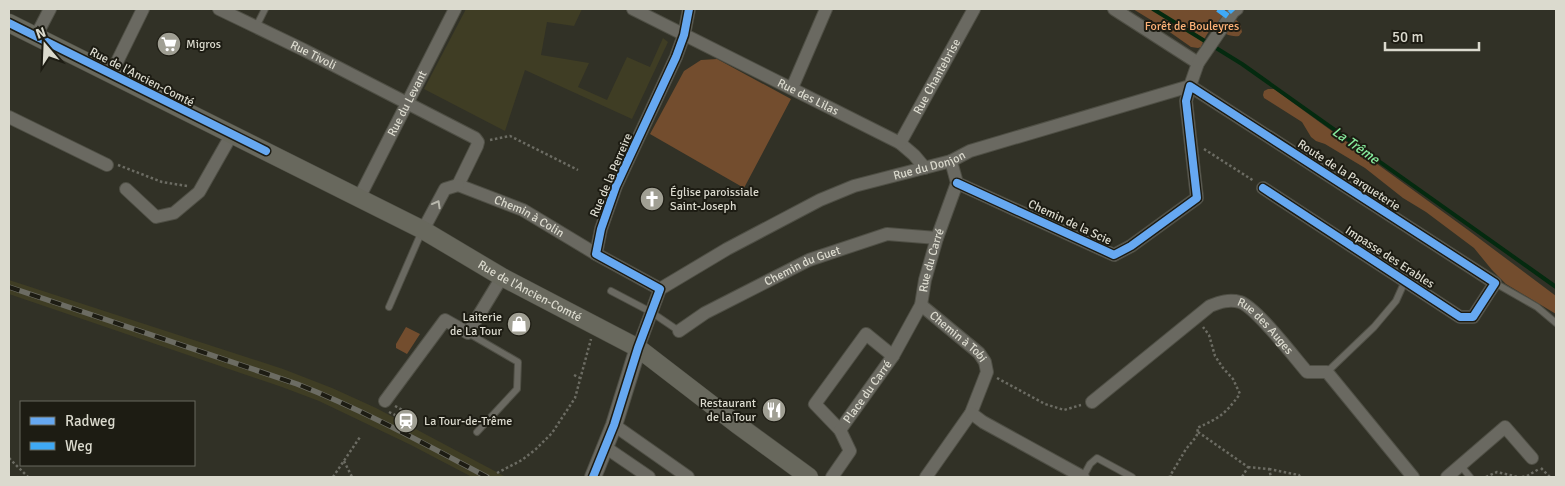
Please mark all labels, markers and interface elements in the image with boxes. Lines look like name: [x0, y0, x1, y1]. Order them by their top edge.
park label: Forêt de Bouleyres: [1145, 19, 1239, 34]
north arrow: [20, 20, 70, 70]
scale bar: [1385, 20, 1479, 52]
text: N: [34, 24, 48, 43]
text: 50 m: [1392, 28, 1423, 46]
supermarket icon: Migros: [156, 31, 182, 57]
street label: Rue Chantebrise: [910, 36, 964, 117]
place label: Migros: [186, 37, 221, 52]
street label: Rue Tivoli: [288, 38, 339, 73]
street label: Rue de l'Ancien-Comté: [87, 45, 197, 110]
street label: Rue du Levant: [384, 68, 430, 139]
street label: Rue des Lilas: [775, 76, 841, 119]
water label: La Trême: [1329, 123, 1383, 168]
street label: Rue de la Perreire: [587, 131, 636, 220]
street label: Route de la Parqueterie: [1294, 137, 1403, 214]
street label: Rue du Donjon: [892, 148, 968, 184]
place label: Église paroissiale Saint-Joseph: [670, 185, 759, 214]
church icon: Église paroissiale Saint-Joseph: [639, 186, 665, 212]
street label: Chemin à Colin: [492, 193, 567, 241]
street label: Chemin de la Scie: [1025, 196, 1114, 248]
one-way arrow: [431, 200, 441, 209]
street label: Impasse des Erables: [1342, 223, 1437, 292]
street label: Rue du Carré: [916, 226, 948, 293]
street label: Chemin du Guet: [762, 243, 842, 290]
street label: Rue de l'Ancien-Comté: [475, 257, 584, 325]
street label: Rue des Auges: [1235, 295, 1296, 358]
street label: Chemin à Tobi: [926, 308, 990, 365]
place label: Laiterie de La Tour: [450, 310, 503, 339]
shop icon: Laiterie de La Tour: [506, 311, 532, 337]
street label: Place du Carré: [840, 357, 896, 426]
place label: Restaurant de la Tour: [700, 396, 757, 425]
restaurant icon: Restaurant de la Tour: [761, 397, 787, 423]
legend: [20, 401, 195, 466]
station icon: La Tour-de-Trême: [393, 408, 419, 434]
text: Radweg: [65, 412, 116, 430]
place label: La Tour-de-Trême: [424, 414, 512, 429]
text: Weg: [65, 437, 93, 455]

